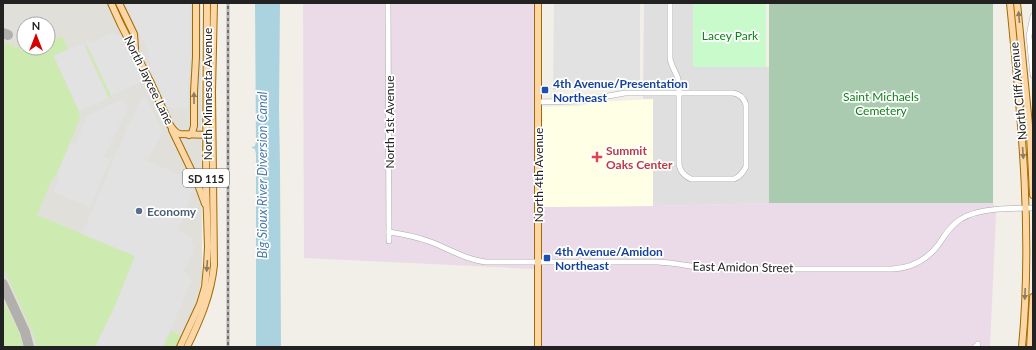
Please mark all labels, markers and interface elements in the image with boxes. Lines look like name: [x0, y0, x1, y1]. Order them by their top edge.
one-way arrow: [1015, 11, 1022, 23]
north arrow: [16, 16, 56, 56]
text: N: [32, 19, 40, 32]
street label: North Minnesota Avenue: [200, 28, 215, 160]
park label: Lacey Park: [702, 28, 759, 43]
street label: North Jaycee Lane: [121, 33, 177, 127]
street label: North Cliff Avenue: [1006, 41, 1030, 141]
street label: North 1st Avenue: [382, 75, 397, 169]
place label: 4th Avenue/Presentation Northeast: [553, 76, 688, 105]
marker: 4th Avenue/Presentation Northeast: [540, 85, 550, 95]
park label: Saint Michaels Cemetery: [843, 89, 919, 118]
one-way arrow: [191, 91, 197, 104]
water label: Big Sioux River Diversion Canal: [254, 91, 270, 259]
street label: North 4th Avenue: [531, 128, 546, 222]
place label: Summit Oaks Center: [606, 143, 673, 172]
one-way arrow: [1020, 147, 1027, 159]
marker: Summit Oaks Center: [591, 151, 603, 163]
road number: SD 115: [183, 169, 229, 187]
place label: Economy: [147, 204, 197, 219]
marker: Economy: [134, 206, 144, 216]
place label: 4th Avenue/Amidon Northeast: [555, 244, 663, 273]
marker: 4th Avenue/Amidon Northeast: [542, 253, 552, 263]
street label: East Amidon Street: [693, 259, 794, 275]
one-way arrow: [204, 260, 211, 272]
one-way arrow: [1022, 288, 1029, 300]

